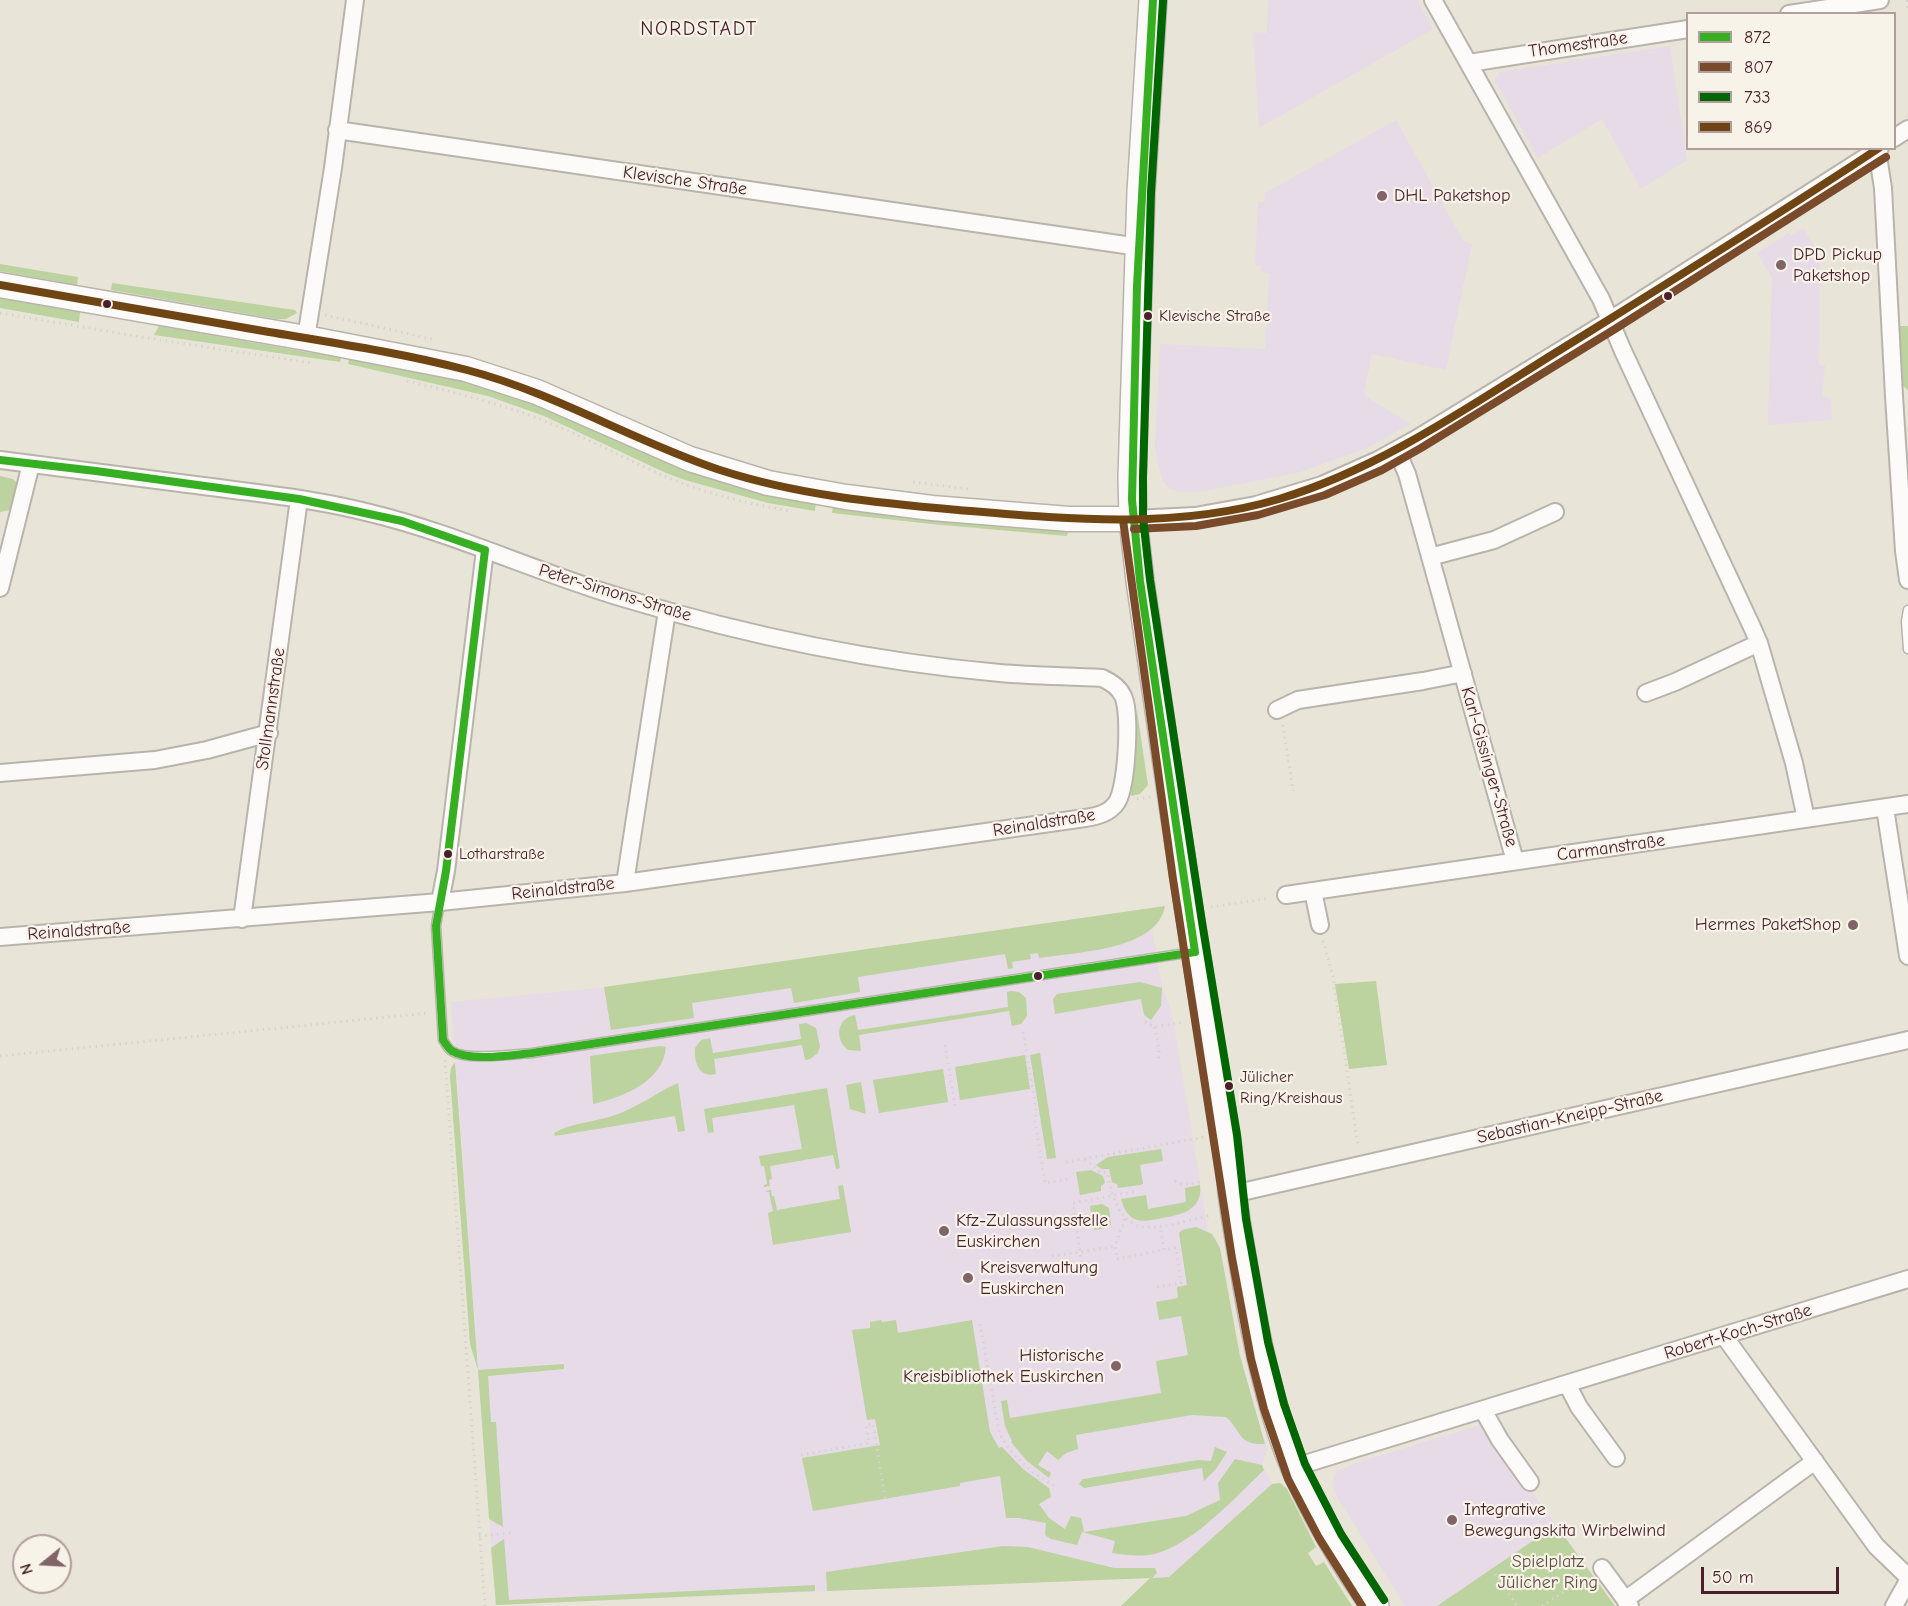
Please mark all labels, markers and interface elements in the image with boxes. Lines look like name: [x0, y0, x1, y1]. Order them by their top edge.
legend: [1686, 12, 1896, 150]
district label: NORDSTADT: [640, 17, 758, 41]
street label: Thomestraße: [1527, 27, 1629, 63]
text: 872: [1744, 27, 1771, 48]
text: 807: [1744, 57, 1773, 78]
text: 733: [1744, 87, 1771, 108]
text: 869: [1744, 117, 1773, 138]
street label: Klevische Straße: [622, 162, 748, 200]
place label: DHL Paketshop: [1394, 185, 1511, 207]
marker: DHL Paketshop: [1375, 189, 1389, 203]
place label: DPD Pickup Paketshop: [1793, 244, 1882, 286]
marker: DPD Pickup Paketshop: [1774, 258, 1788, 272]
unlabelled marker: [1662, 290, 1674, 302]
unlabelled marker: [101, 298, 113, 310]
place label: Klevische Straße: [1159, 306, 1270, 326]
marker: Klevische Straße: [1142, 310, 1154, 322]
street label: Peter-Simons-Straße: [536, 560, 694, 626]
street label: Stollmannstraße: [252, 646, 290, 772]
street label: Karl-Gissinger-Straße: [1456, 684, 1522, 850]
street label: Reinaldstraße: [991, 804, 1097, 842]
street label: Carmanstraße: [1556, 830, 1666, 866]
place label: Lotharstraße: [459, 844, 545, 864]
marker: Lotharstraße: [442, 848, 454, 860]
street label: Reinaldstraße: [510, 873, 616, 905]
place label: Hermes PaketShop: [1695, 914, 1841, 936]
street label: Reinaldstraße: [27, 917, 131, 945]
marker: Hermes PaketShop: [1846, 918, 1860, 932]
unlabelled marker: [1032, 970, 1044, 982]
place label: Jülicher Ring/Kreishaus: [1240, 1067, 1342, 1105]
marker: Jülicher Ring/Kreishaus: [1223, 1080, 1235, 1092]
street label: Sebastian-Kneipp-Straße: [1475, 1085, 1665, 1149]
place label: Kfz-Zulassungsstelle Euskirchen: [956, 1210, 1108, 1252]
marker: Kfz-Zulassungsstelle Euskirchen: [937, 1224, 951, 1238]
place label: Kreisverwaltung Euskirchen: [980, 1257, 1098, 1300]
marker: Kreisverwaltung Euskirchen: [961, 1271, 975, 1285]
street label: Robert-Koch-Straße: [1662, 1299, 1814, 1365]
place label: Historische Kreisbibliothek Euskirchen: [903, 1345, 1104, 1388]
marker: Historische Kreisbibliothek Euskirchen: [1109, 1359, 1123, 1373]
place label: Integrative Bewegungskita Wirbelwind: [1464, 1499, 1666, 1541]
marker: Integrative Bewegungskita Wirbelwind: [1445, 1513, 1459, 1527]
north arrow: [12, 1534, 72, 1594]
park label: Spielplatz Jülicher Ring: [1498, 1551, 1598, 1594]
scale bar: [1704, 1555, 1842, 1593]
text: N: [17, 1561, 37, 1577]
text: 50 m: [1712, 1567, 1754, 1588]

